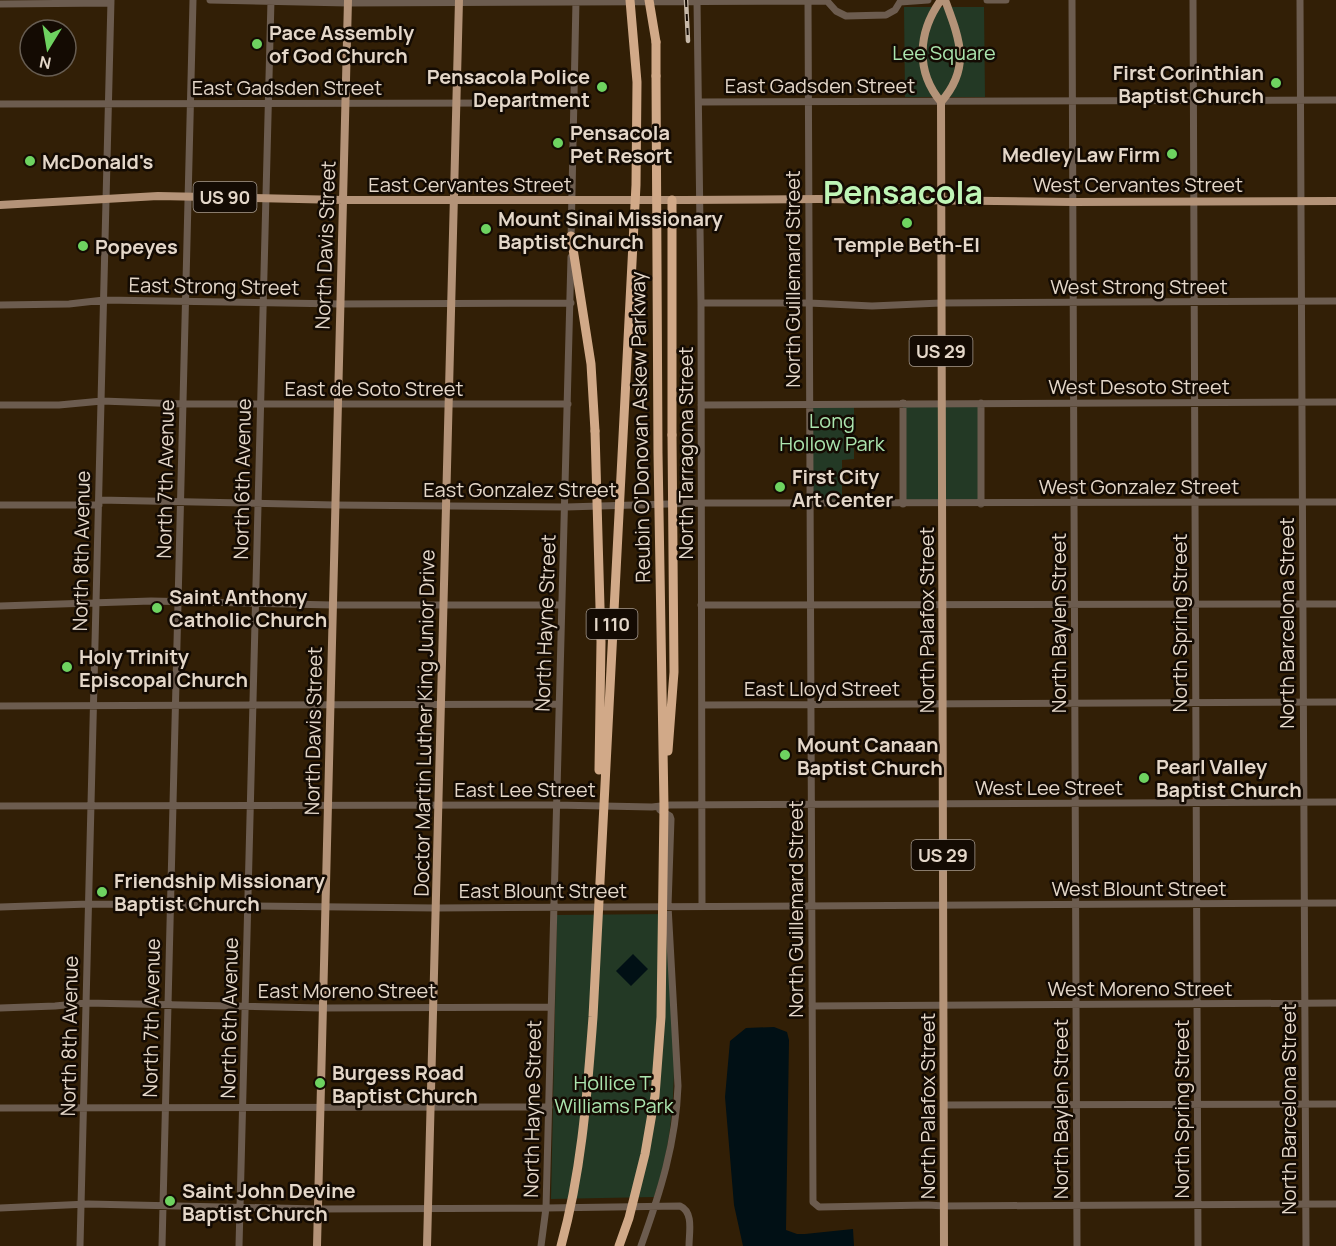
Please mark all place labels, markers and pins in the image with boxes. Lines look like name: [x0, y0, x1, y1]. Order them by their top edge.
place label: Pace Assembly of God Church: [269, 19, 415, 69]
marker: Pace Assembly of God Church: [250, 37, 264, 51]
place label: First Corinthian Baptist Church: [1113, 59, 1264, 109]
place label: Pensacola Police Department: [427, 63, 590, 113]
marker: First Corinthian Baptist Church: [1269, 76, 1283, 90]
marker: Pensacola Police Department: [595, 80, 609, 94]
place label: Pensacola Pet Resort: [570, 119, 672, 169]
marker: Pensacola Pet Resort: [551, 136, 565, 150]
place label: Medley Law Firm: [1002, 141, 1160, 168]
marker: Medley Law Firm: [1165, 147, 1179, 161]
place label: McDonald's: [42, 148, 154, 175]
marker: McDonald's: [23, 154, 37, 168]
place label: Mount Sinai Missionary Baptist Church: [498, 205, 724, 255]
marker: Temple Beth-El: [900, 216, 914, 230]
marker: Mount Sinai Missionary Baptist Church: [479, 222, 493, 236]
place label: Temple Beth-El: [834, 231, 980, 258]
place label: Popeyes: [95, 233, 178, 260]
marker: Popeyes: [76, 239, 90, 253]
place label: First City Art Center: [792, 463, 893, 513]
marker: First City Art Center: [773, 480, 787, 494]
place label: Saint Anthony Catholic Church: [169, 583, 327, 633]
marker: Saint Anthony Catholic Church: [150, 601, 164, 615]
place label: Holy Trinity Episcopal Church: [79, 643, 248, 693]
marker: Holy Trinity Episcopal Church: [60, 660, 74, 674]
place label: Mount Canaan Baptist Church: [797, 731, 943, 781]
marker: Mount Canaan Baptist Church: [778, 748, 792, 762]
place label: Pearl Valley Baptist Church: [1156, 753, 1302, 803]
marker: Pearl Valley Baptist Church: [1137, 771, 1151, 785]
place label: Friendship Missionary Baptist Church: [114, 867, 326, 917]
marker: Friendship Missionary Baptist Church: [95, 885, 109, 899]
place label: Burgess Road Baptist Church: [332, 1059, 478, 1109]
marker: Burgess Road Baptist Church: [313, 1076, 327, 1090]
place label: Saint John Devine Baptist Church: [182, 1177, 356, 1227]
marker: Saint John Devine Baptist Church: [163, 1194, 177, 1208]

